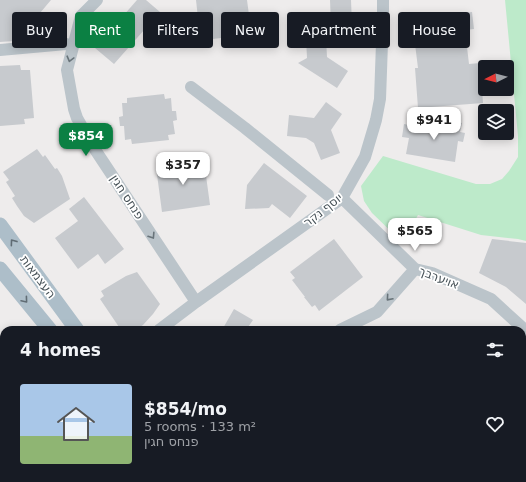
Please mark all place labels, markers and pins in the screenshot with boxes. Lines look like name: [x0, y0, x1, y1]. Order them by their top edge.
pin: $941: [410, 107, 458, 141]
pin: $854: [62, 123, 110, 157]
pin: $357: [159, 152, 207, 186]
pin: $565: [391, 218, 439, 252]

